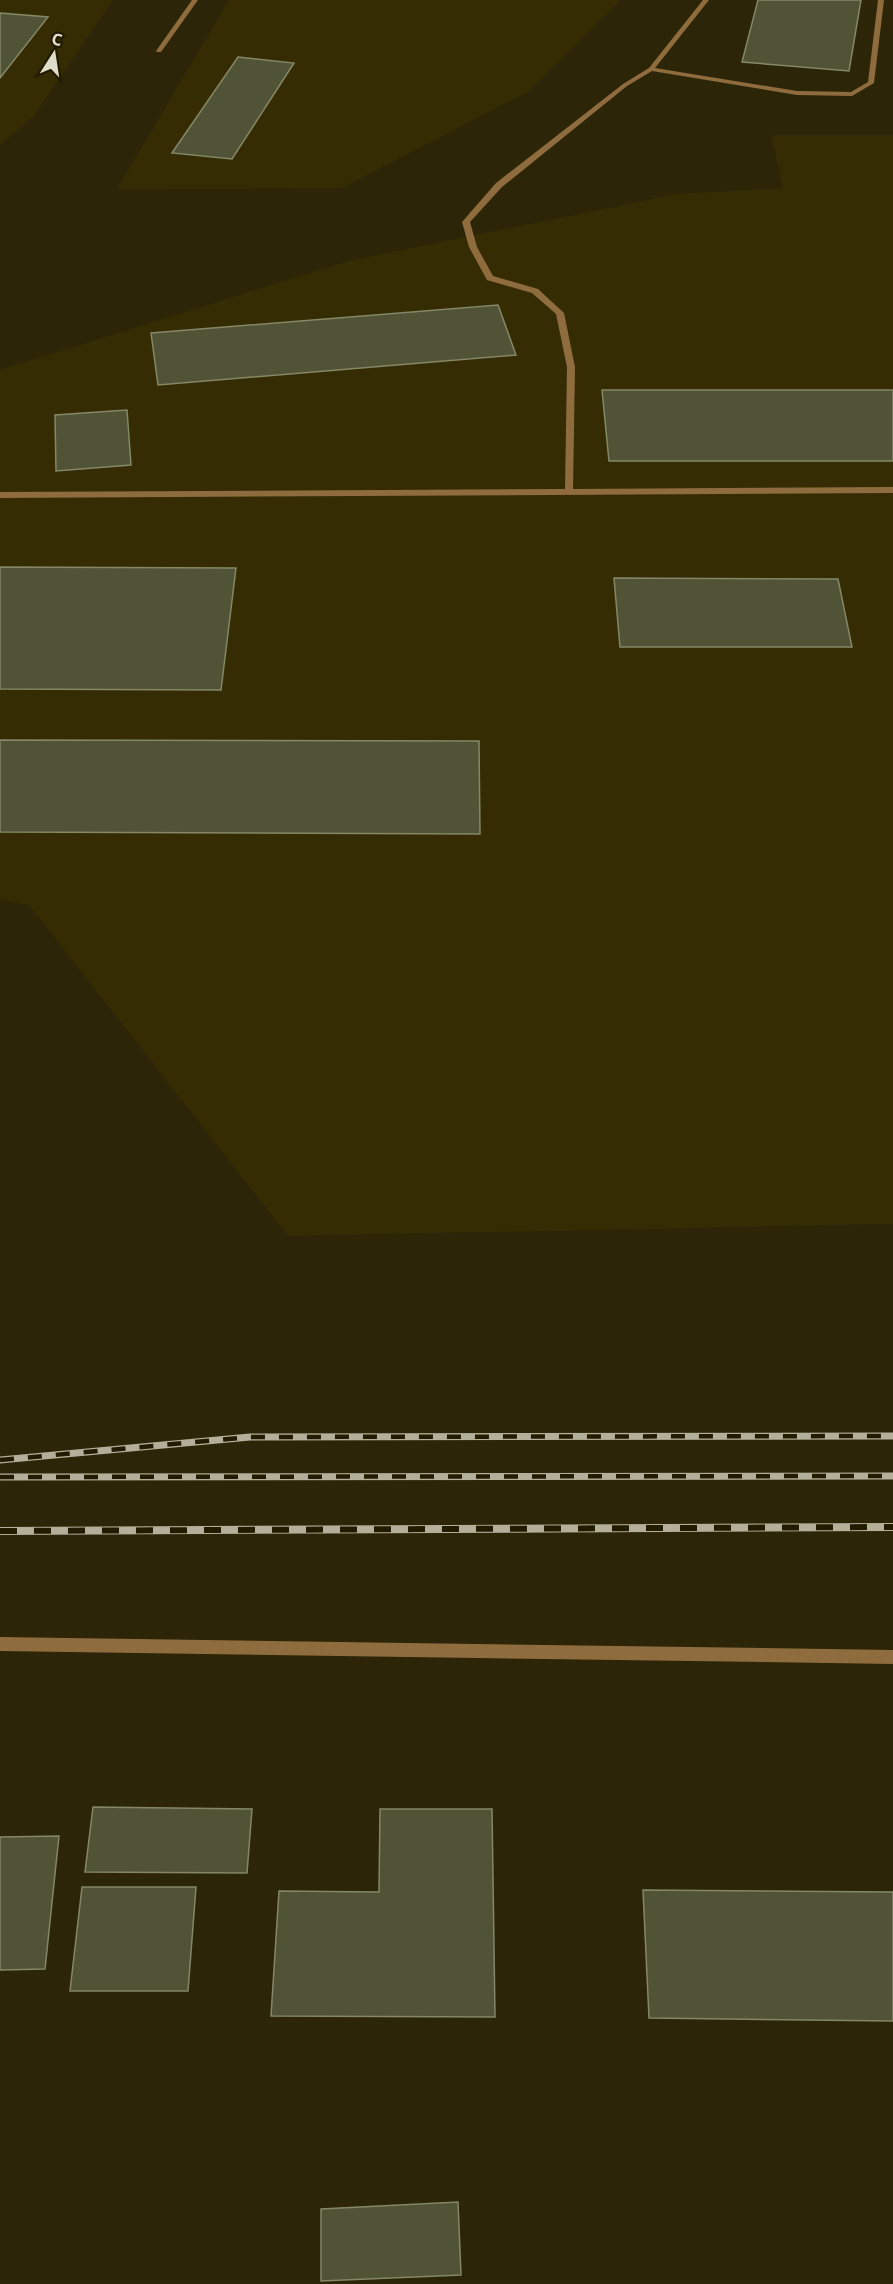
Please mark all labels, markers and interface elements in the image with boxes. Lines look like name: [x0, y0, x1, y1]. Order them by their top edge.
north arrow: [24, 24, 84, 84]
text: С: [50, 27, 64, 51]

